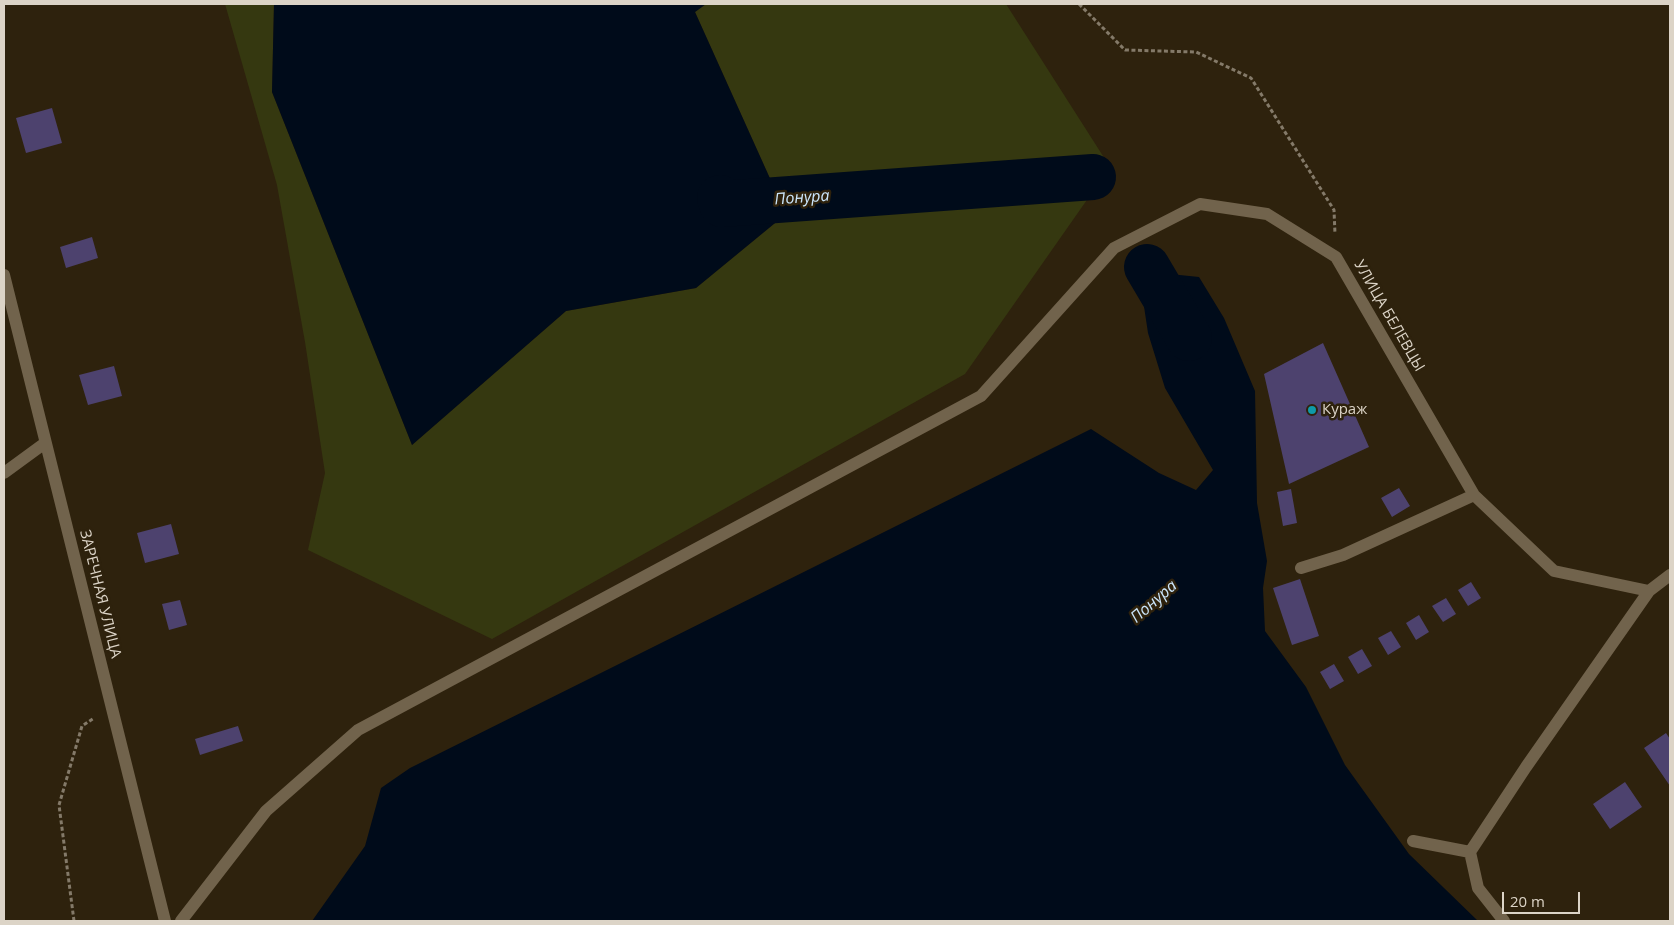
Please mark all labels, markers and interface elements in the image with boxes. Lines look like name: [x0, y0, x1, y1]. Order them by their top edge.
water label: Понура: [774, 187, 830, 209]
street label: УЛИЦА БЕЛЕВЦЫ: [1350, 257, 1428, 375]
place label: Кураж: [1322, 401, 1367, 419]
marker: Кураж: [1306, 404, 1318, 416]
street label: ЗАРЕЧНАЯ УЛИЦА: [75, 528, 125, 660]
water label: Понура: [1127, 577, 1181, 627]
scale bar: [1504, 882, 1582, 914]
text: 20 m: [1510, 891, 1545, 911]

